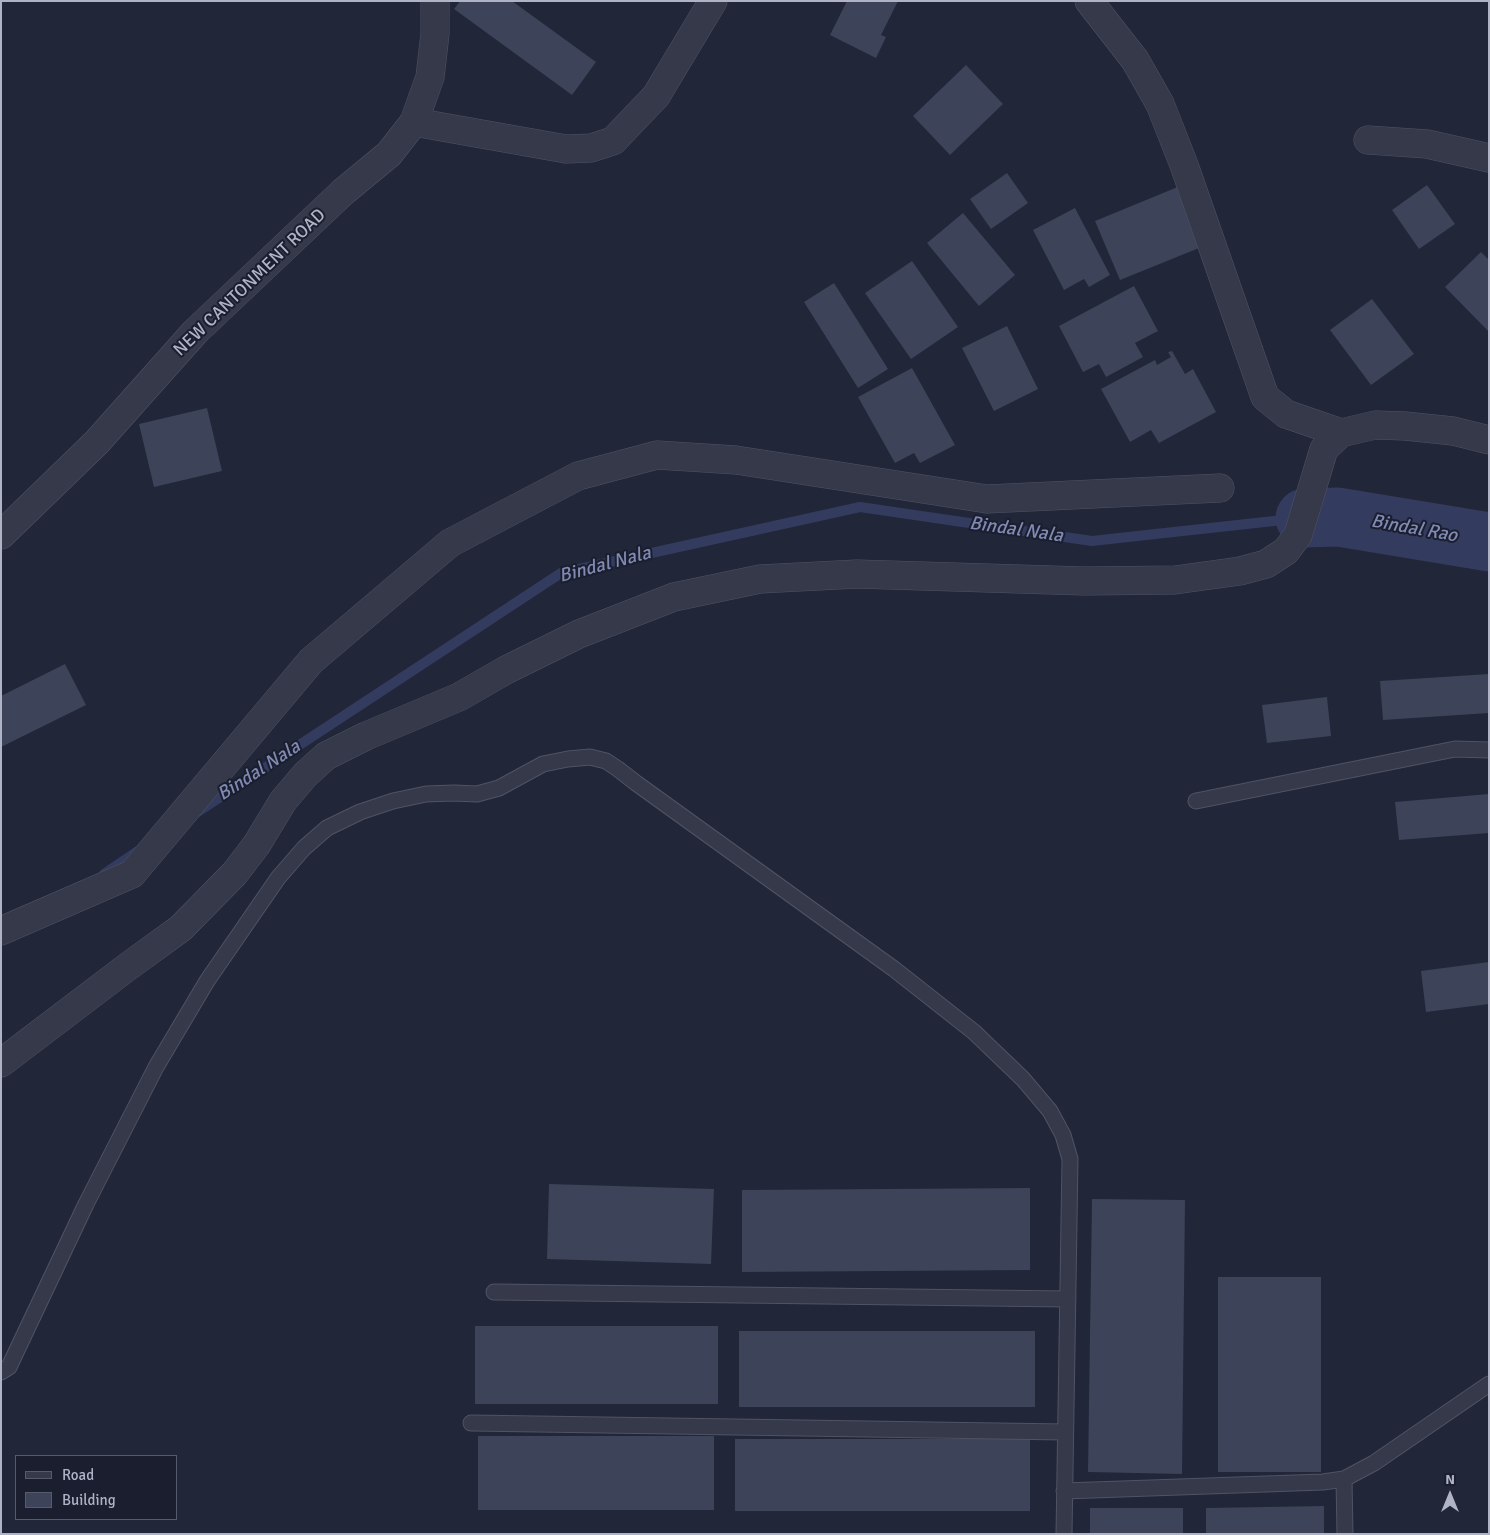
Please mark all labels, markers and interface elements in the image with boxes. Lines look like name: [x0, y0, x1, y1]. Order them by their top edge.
street label: NEW CANTONMENT ROAD: [170, 205, 330, 361]
water label: Bindal Rao: [1369, 510, 1459, 548]
water label: Bindal Nala: [968, 512, 1064, 548]
water label: Bindal Nala: [557, 542, 653, 588]
water label: Bindal Nala: [213, 736, 305, 806]
legend: [15, 1455, 178, 1520]
text: Road: [62, 1466, 94, 1484]
north arrow: [1425, 1470, 1475, 1520]
text: N: [1445, 1471, 1455, 1488]
text: Building: [62, 1491, 116, 1509]

